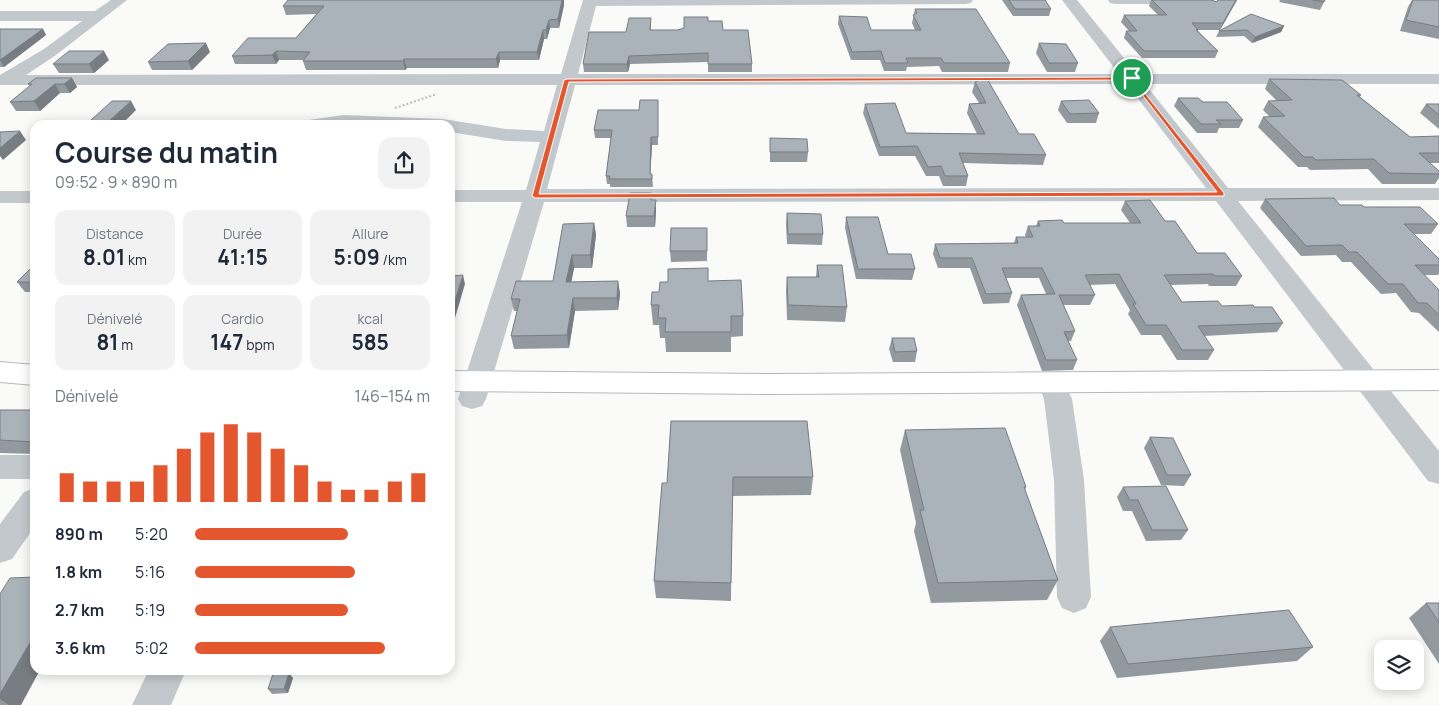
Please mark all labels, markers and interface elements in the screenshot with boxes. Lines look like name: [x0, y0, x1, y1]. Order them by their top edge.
pin: [1111, 57, 1153, 99]
icon: arrive: [1118, 64, 1146, 92]
text: Course du matin: [55, 133, 278, 171]
button: share: [378, 137, 430, 189]
text: 09:52 · 9 × 890 m: [55, 171, 177, 193]
text: Distance: [86, 224, 144, 243]
text: Durée: [223, 224, 262, 243]
text: Allure: [352, 224, 389, 243]
text: 8.01: [83, 243, 125, 271]
text: 41:15: [217, 243, 268, 271]
text: 5:09: [333, 243, 380, 271]
text: km: [125, 250, 147, 269]
text: /km: [380, 250, 407, 269]
text: Dénivelé: [87, 309, 143, 328]
text: Cardio: [221, 309, 264, 328]
text: kcal: [357, 309, 383, 328]
text: 81: [96, 328, 119, 356]
text: 147: [210, 328, 243, 356]
text: 585: [351, 328, 389, 356]
text: m: [119, 335, 133, 354]
text: bpm: [243, 335, 275, 354]
text: Dénivelé: [55, 385, 118, 407]
text: 146–154 m: [354, 385, 430, 407]
text: 890 m: [55, 523, 103, 545]
text: 5:20: [135, 523, 168, 545]
text: 1.8 km: [55, 561, 102, 583]
text: 5:16: [135, 561, 165, 583]
text: 2.7 km: [55, 599, 104, 621]
text: 5:19: [135, 599, 165, 621]
text: 3.6 km: [55, 637, 105, 659]
text: 5:02: [135, 637, 168, 659]
map controls: [1374, 640, 1424, 690]
button: layers: [1374, 640, 1424, 690]

